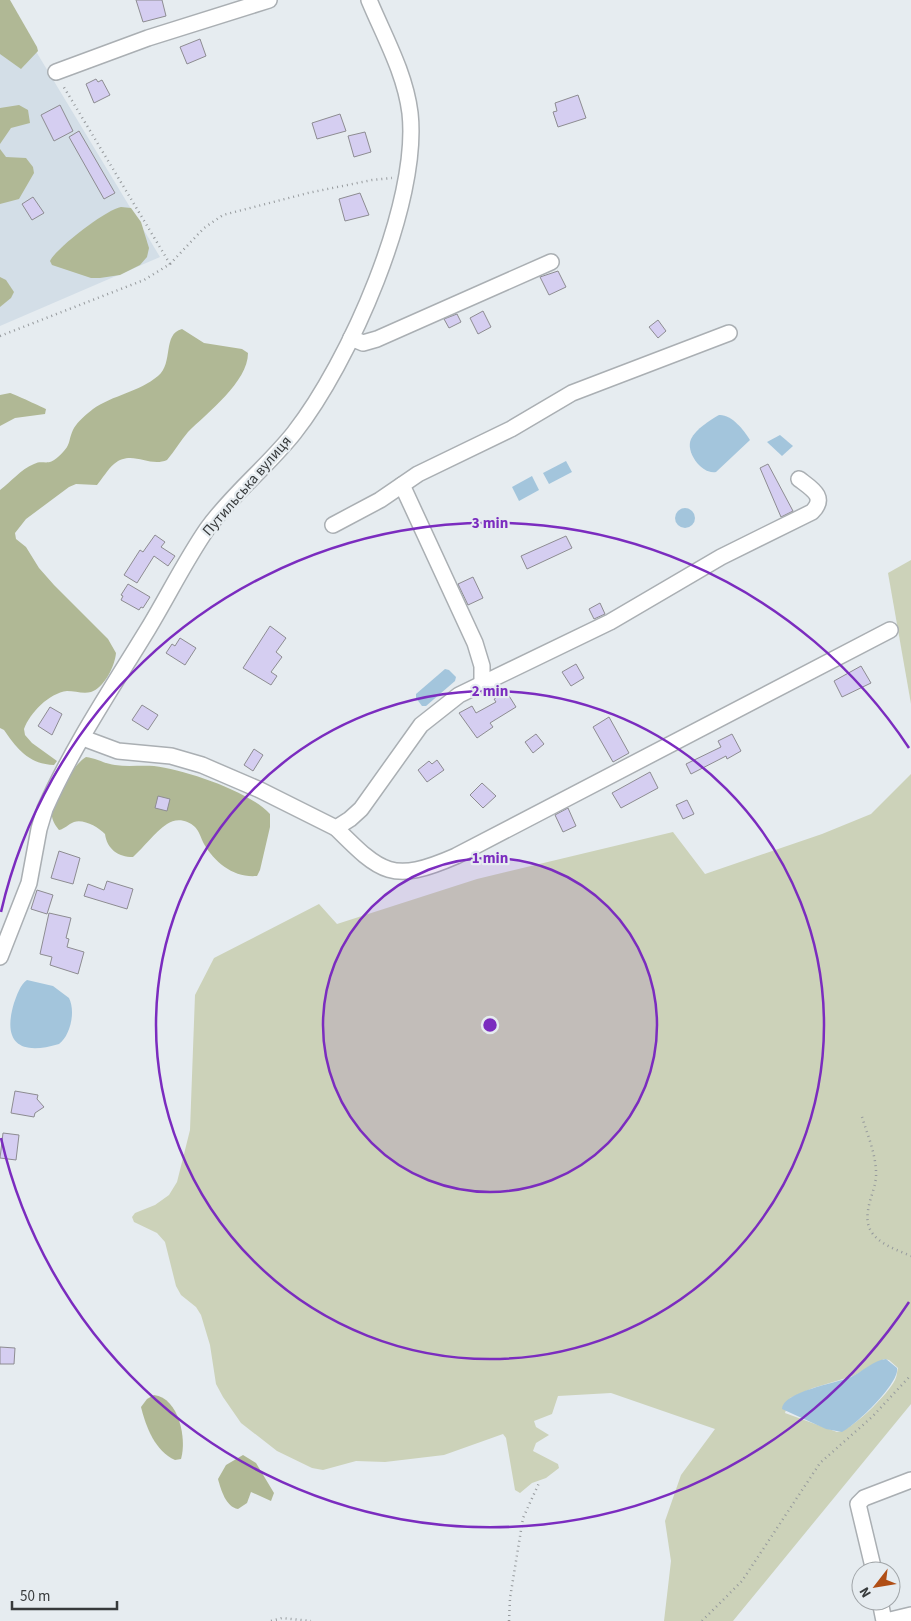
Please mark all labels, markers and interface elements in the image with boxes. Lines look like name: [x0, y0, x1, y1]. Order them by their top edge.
street label: Путильська вулиця: [198, 431, 296, 541]
text: 3 min: [472, 513, 508, 534]
text: 2 min: [472, 681, 508, 702]
text: 1 min: [472, 848, 508, 869]
centre of rings: [481, 1016, 499, 1034]
north arrow: [851, 1561, 901, 1611]
scale bar: [12, 1578, 118, 1610]
text: N: [855, 1583, 877, 1601]
text: 50 m: [20, 1586, 50, 1607]

